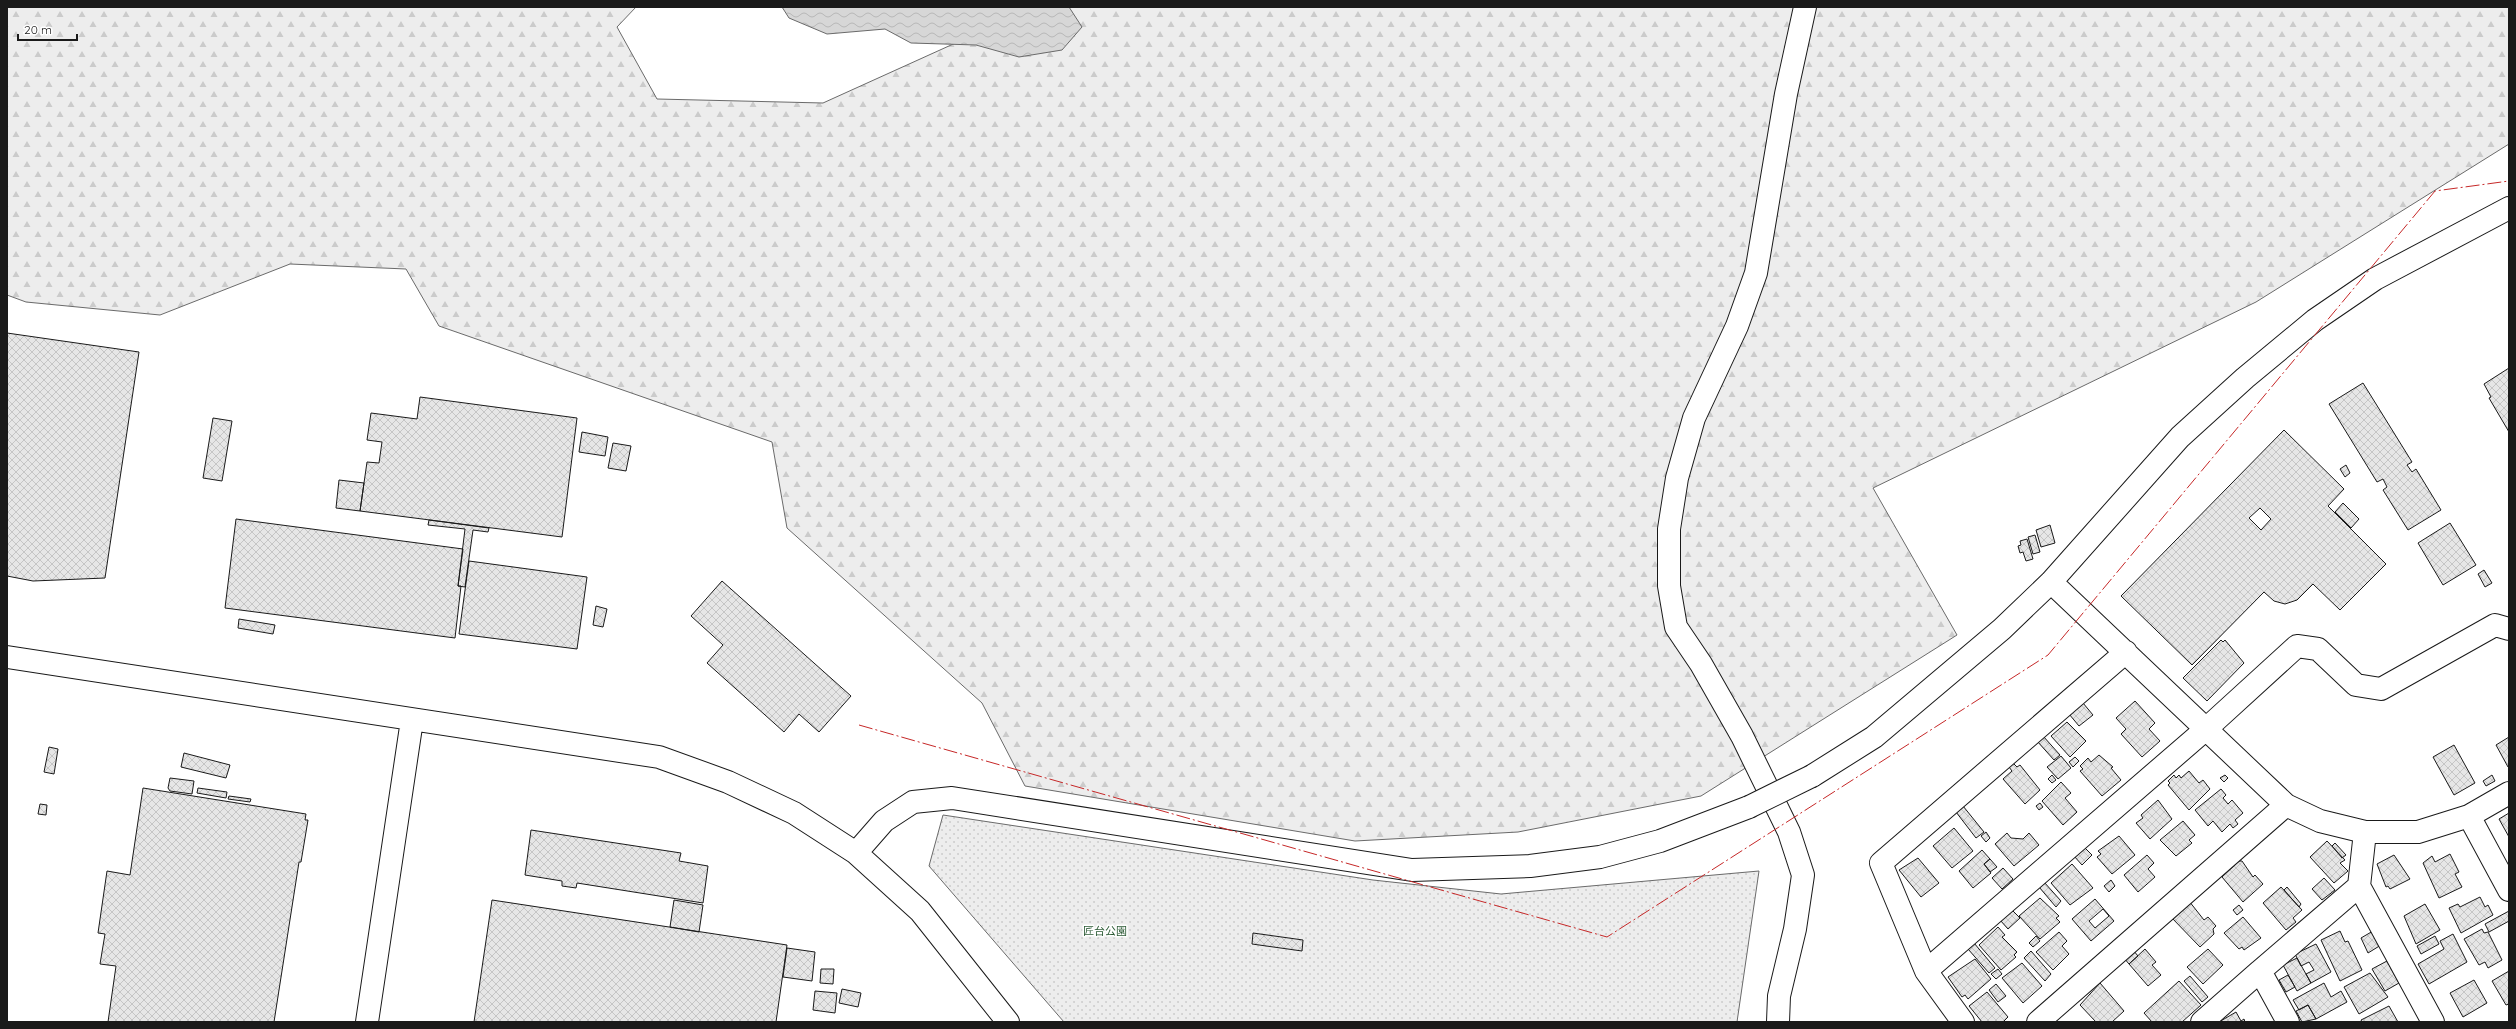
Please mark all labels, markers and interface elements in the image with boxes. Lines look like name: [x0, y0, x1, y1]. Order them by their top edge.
scale bar: [18, 16, 77, 42]
text: 20 m: [24, 22, 52, 37]
park label: 匠台公園: [1083, 924, 1127, 938]

